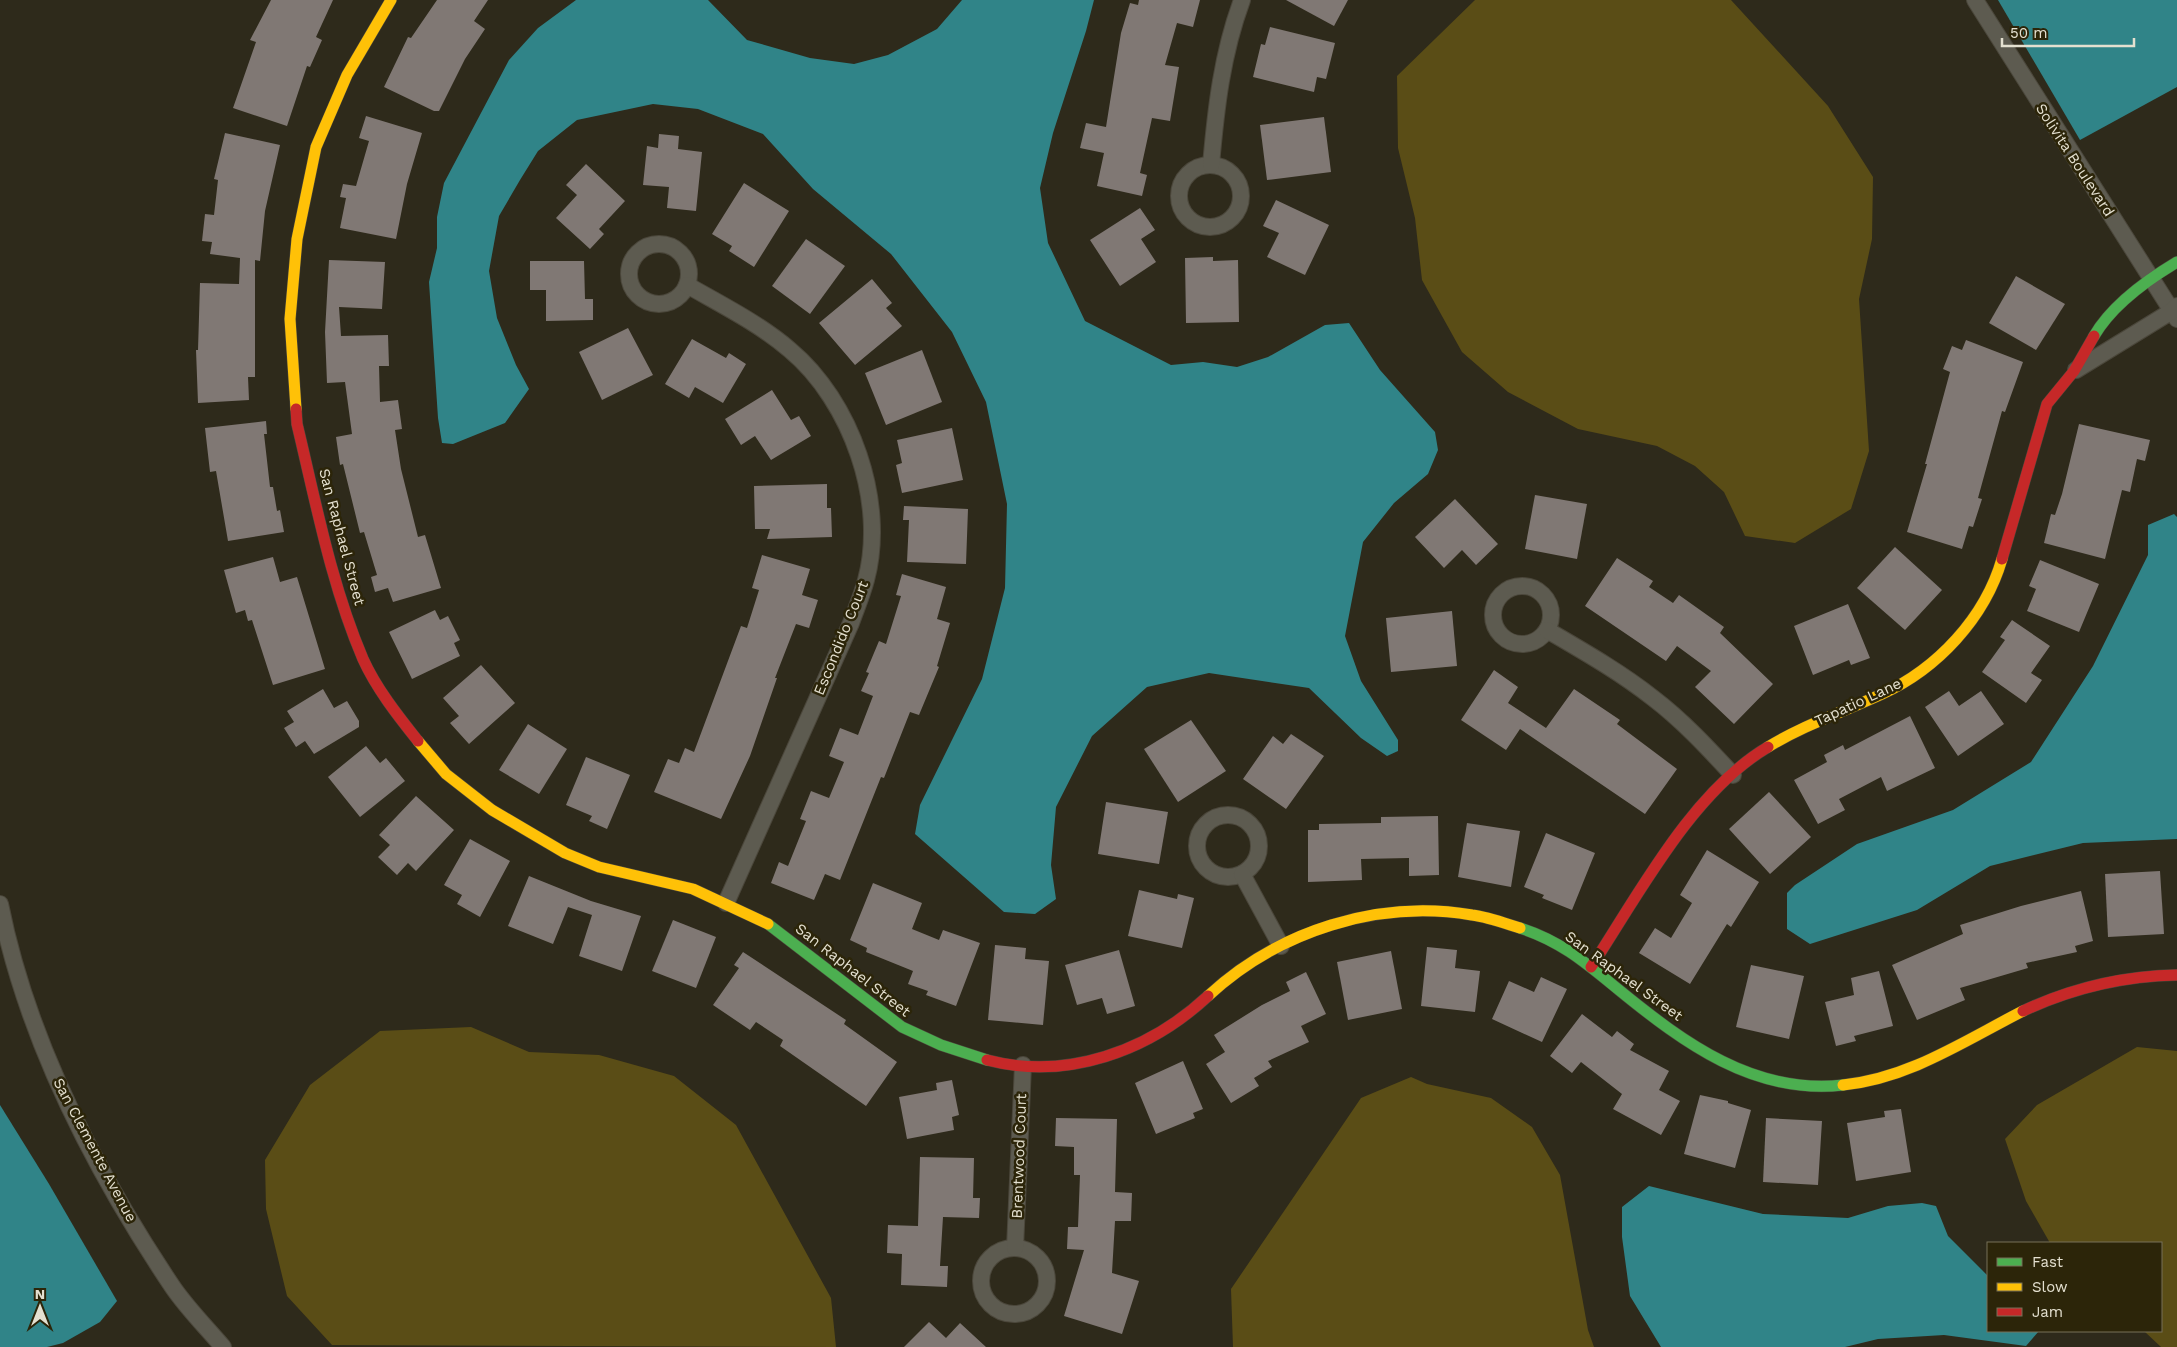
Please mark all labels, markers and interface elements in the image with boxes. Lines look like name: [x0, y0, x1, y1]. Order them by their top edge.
scale bar: [2002, 15, 2134, 47]
text: 50 m: [2010, 24, 2047, 42]
street label: Solivita Boulevard: [2032, 100, 2118, 220]
street label: San Raphael Street: [315, 467, 369, 608]
street label: Escondido Court: [810, 578, 872, 698]
street label: Tapatio Lane: [1812, 674, 1904, 730]
street label: San Raphael Street: [792, 920, 915, 1021]
street label: San Raphael Street: [1562, 927, 1687, 1025]
street label: San Clemente Avenue: [49, 1075, 141, 1225]
street label: Brentwood Court: [1008, 1092, 1030, 1219]
legend: [1987, 1242, 2162, 1332]
text: Fast: [2032, 1253, 2064, 1271]
text: Slow: [2032, 1278, 2068, 1296]
north arrow: [15, 1282, 65, 1332]
text: N: [35, 1286, 45, 1302]
text: Jam: [2032, 1303, 2063, 1321]

